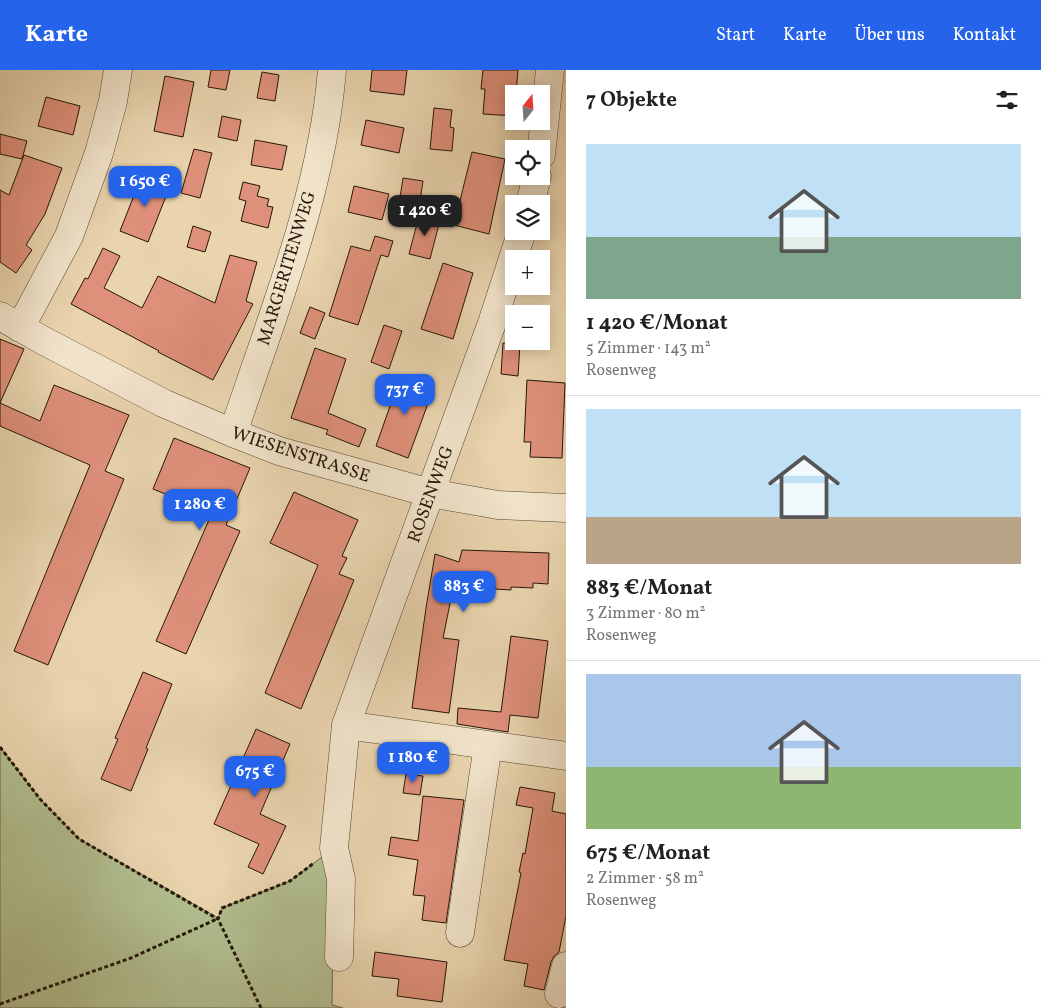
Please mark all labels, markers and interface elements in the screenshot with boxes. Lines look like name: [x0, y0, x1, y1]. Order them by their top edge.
text: Karte: [25, 18, 88, 52]
text: Start: [716, 23, 755, 48]
text: Karte: [783, 23, 827, 48]
text: Über uns: [855, 23, 925, 48]
text: Kontakt: [953, 23, 1016, 48]
north arrow: [505, 85, 550, 130]
map controls: [505, 85, 550, 350]
text: 7 Objekte: [586, 86, 677, 115]
icon: filters: [993, 86, 1021, 114]
button: locate: [505, 140, 550, 185]
pin: 1 650 €: [99, 166, 191, 208]
text: 1 650 €: [120, 171, 170, 193]
icon: home: [759, 176, 849, 266]
street label: MARGERITENWEG: [252, 188, 323, 349]
pin: 1 420 €: [379, 194, 471, 237]
button: layers: [505, 195, 550, 240]
text: 1 420 €: [399, 200, 451, 222]
button: +: [505, 250, 550, 295]
button: −: [505, 305, 550, 350]
text: 1 420 €/Monat: [586, 309, 728, 338]
text: 5 Zimmer · 143 m²: [586, 338, 711, 360]
text: Rosenweg: [586, 360, 656, 382]
pin: 737 €: [370, 374, 440, 416]
text: 737 €: [386, 379, 424, 401]
street label: WIESENSTRASSE: [228, 421, 373, 490]
street label: ROSENWEG: [402, 442, 461, 547]
icon: home: [759, 442, 849, 532]
pin: 1 280 €: [154, 488, 246, 531]
text: 1 280 €: [174, 494, 226, 516]
pin: 883 €: [429, 570, 499, 613]
text: 883 €/Monat: [586, 574, 712, 603]
text: 883 €: [444, 576, 484, 598]
text: 3 Zimmer · 80 m²: [586, 603, 706, 625]
text: Rosenweg: [586, 625, 656, 647]
icon: home: [759, 707, 849, 797]
pin: 1 180 €: [367, 742, 459, 784]
text: 1 180 €: [388, 747, 438, 769]
pin: 675 €: [220, 756, 290, 798]
text: 675 €: [235, 761, 275, 783]
text: 675 €/Monat: [586, 839, 710, 868]
text: 2 Zimmer · 58 m²: [586, 868, 704, 890]
text: Rosenweg: [586, 890, 656, 912]

